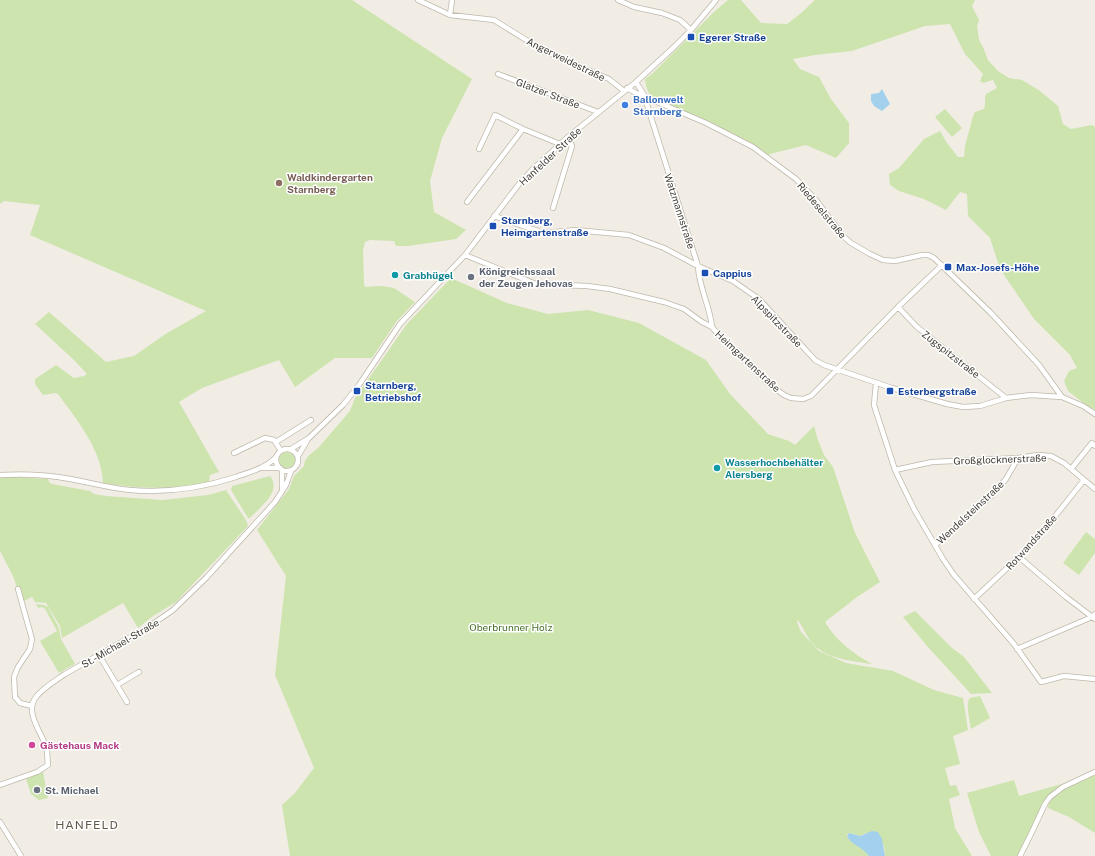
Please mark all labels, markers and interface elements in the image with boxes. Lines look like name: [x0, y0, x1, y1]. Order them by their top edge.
place label: Egerer Straße: [699, 31, 766, 43]
marker: Egerer Straße: [686, 32, 696, 42]
street label: Angerweidestraße: [525, 35, 607, 83]
street label: Glatzer Straße: [514, 75, 582, 111]
place label: Ballonwelt Starnberg: [633, 93, 684, 117]
marker: Ballonwelt Starnberg: [620, 100, 630, 110]
street label: Hanfelder Straße: [517, 124, 584, 188]
place label: Waldkindergarten Starnberg: [287, 171, 373, 195]
street label: Watzmannstraße: [662, 172, 698, 250]
marker: Waldkindergarten Starnberg: [274, 178, 284, 188]
street label: Riedeselstraße: [795, 179, 849, 241]
place label: Starnberg, Heimgartenstraße: [501, 214, 589, 238]
marker: Starnberg, Heimgartenstraße: [488, 221, 498, 231]
place label: Max-Josefs-Höhe: [956, 261, 1040, 273]
marker: Max-Josefs-Höhe: [943, 262, 953, 272]
place label: Königreichssaal der Zeugen Jehovas: [479, 265, 573, 289]
place label: Cappius: [713, 267, 752, 279]
marker: Cappius: [700, 268, 710, 278]
place label: Grabhügel: [403, 269, 453, 281]
marker: Grabhügel: [390, 270, 400, 280]
marker: Königreichssaal der Zeugen Jehovas: [466, 272, 476, 282]
street label: Alpspitzstraße: [749, 292, 805, 350]
street label: Heimgartenstraße: [713, 328, 783, 394]
street label: Zugspitzstraße: [920, 328, 983, 380]
place label: Starnberg, Betriebshof: [365, 379, 421, 403]
place label: Esterbergstraße: [898, 385, 977, 397]
marker: Starnberg, Betriebshof: [352, 386, 362, 396]
marker: Esterbergstraße: [885, 386, 895, 396]
street label: Großglocknerstraße: [953, 451, 1047, 467]
place label: Wasserhochbehälter Alersberg: [725, 456, 823, 480]
marker: Wasserhochbehälter Alersberg: [712, 463, 722, 473]
street label: Wendelsteinstraße: [934, 478, 1006, 546]
street label: Rotwandstraße: [1003, 512, 1059, 572]
street label: St.-Michael-Straße: [79, 616, 161, 670]
park label: Oberbrunner Holz: [469, 621, 553, 633]
place label: Gästehaus Mack: [40, 739, 119, 751]
marker: Gästehaus Mack: [27, 740, 37, 750]
place label: St. Michael: [45, 784, 99, 796]
marker: St. Michael: [32, 785, 42, 795]
district label: HANFELD: [55, 818, 119, 832]

